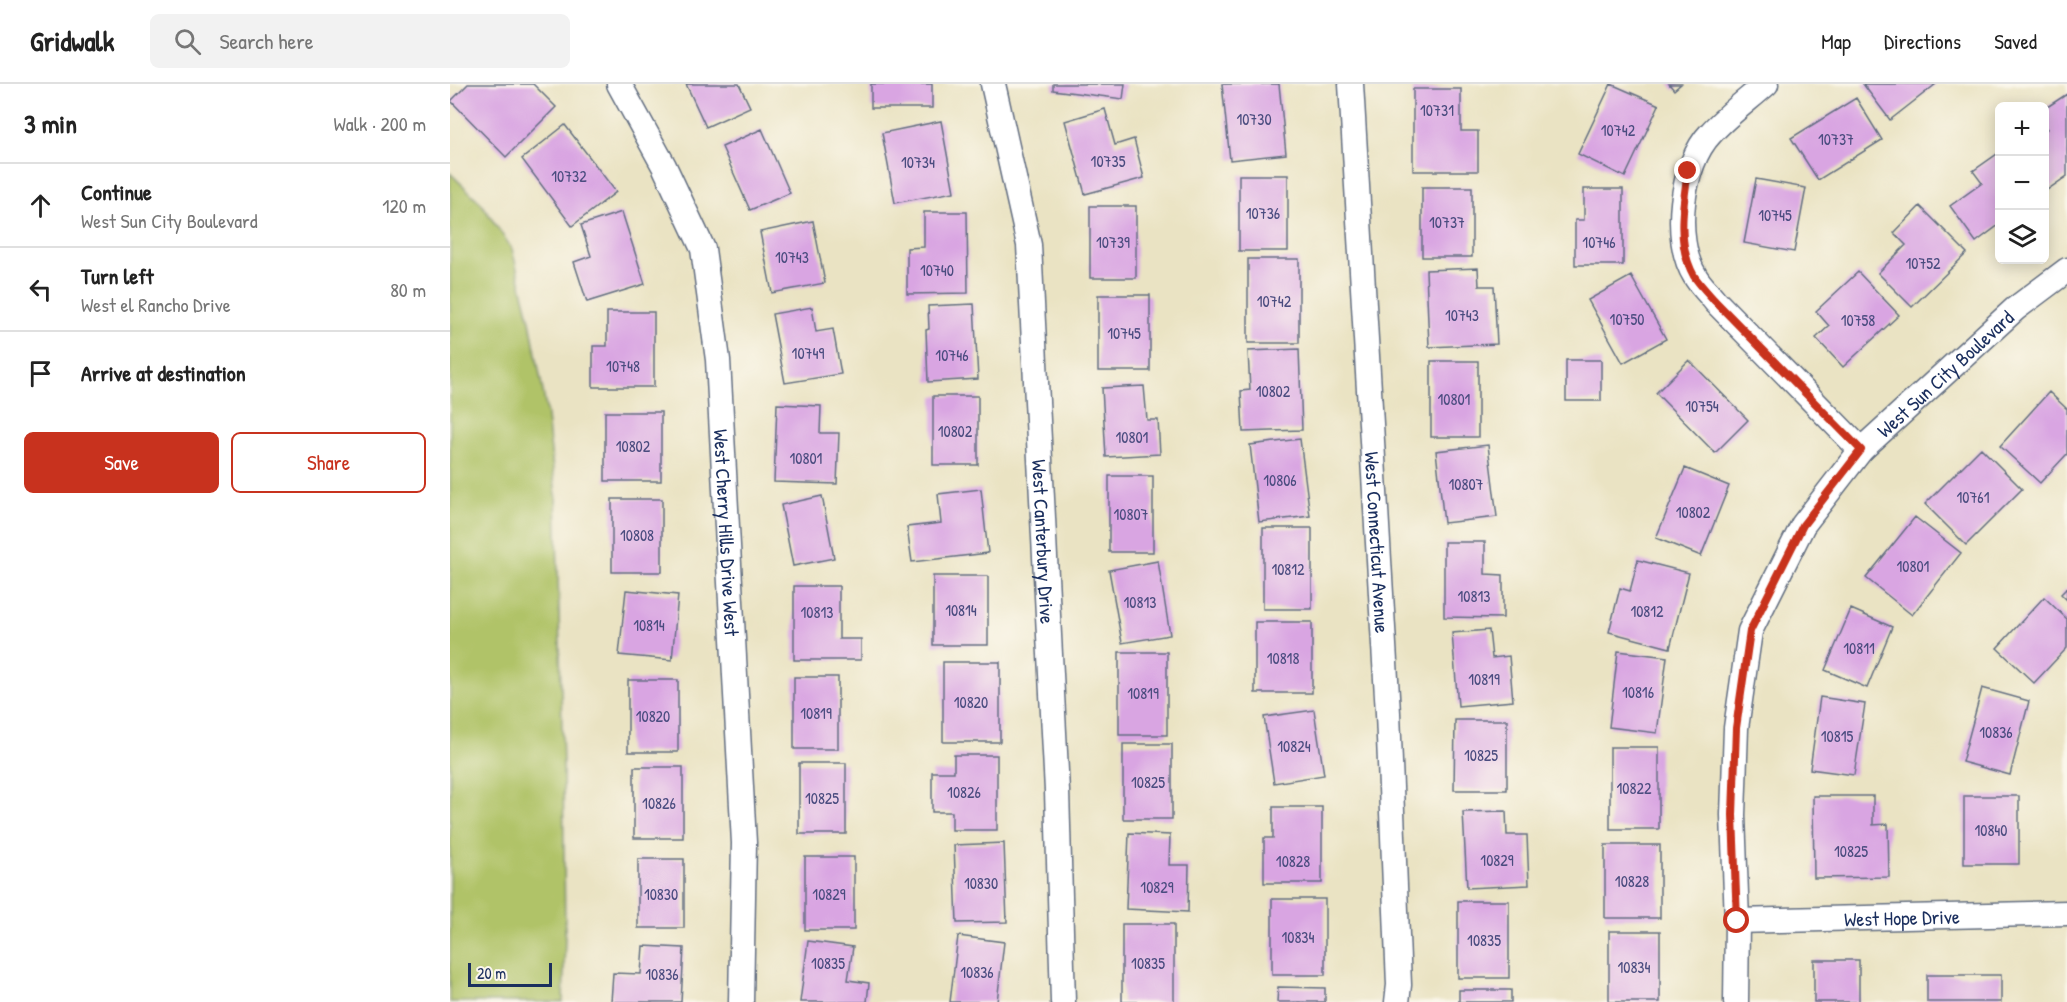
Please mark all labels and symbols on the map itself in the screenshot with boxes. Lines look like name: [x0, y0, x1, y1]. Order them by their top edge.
house number: 10731: [1420, 99, 1454, 121]
house number: 10730: [1236, 108, 1272, 130]
house number: 10742: [1601, 119, 1636, 141]
house number: 10737: [1818, 128, 1854, 150]
house number: 10735: [1091, 150, 1126, 172]
house number: 10734: [901, 151, 935, 173]
route end: [1674, 157, 1700, 183]
house number: 10732: [551, 165, 587, 187]
house number: 10736: [1246, 202, 1280, 224]
house number: 10745: [1758, 204, 1792, 226]
house number: 10737: [1429, 211, 1465, 233]
house number: 10739: [1096, 231, 1130, 253]
house number: 10746: [1582, 231, 1616, 253]
house number: 10743: [775, 246, 809, 268]
house number: 10752: [1905, 252, 1941, 274]
house number: 10740: [920, 259, 954, 281]
house number: 10742: [1257, 290, 1292, 312]
house number: 10743: [1445, 304, 1479, 326]
street label: West Sun City Boulevard: [1870, 304, 2019, 443]
house number: 10750: [1610, 308, 1644, 330]
house number: 10758: [1841, 309, 1875, 331]
house number: 10745: [1107, 322, 1141, 344]
house number: 10749: [792, 342, 825, 364]
house number: 10746: [935, 344, 969, 366]
house number: 10748: [606, 355, 640, 377]
house number: 10802: [1256, 380, 1291, 402]
house number: 10801: [1438, 388, 1471, 410]
house number: 10754: [1685, 395, 1719, 417]
house number: 10802: [938, 420, 973, 442]
house number: 10801: [1116, 426, 1149, 448]
street label: West Cherry Hills Drive West: [708, 428, 746, 638]
house number: 10802: [616, 435, 651, 457]
house number: 10801: [790, 447, 823, 469]
street label: West Connecticut Avenue: [1359, 451, 1397, 634]
street label: West Canterbury Drive: [1027, 459, 1062, 625]
house number: 10806: [1263, 469, 1297, 491]
house number: 10807: [1449, 473, 1484, 495]
house number: 10761: [1956, 486, 1990, 508]
house number: 10802: [1676, 501, 1711, 523]
house number: 10807: [1114, 503, 1149, 525]
house number: 10808: [620, 524, 654, 546]
house number: 10801: [1897, 555, 1930, 577]
house number: 10812: [1271, 558, 1305, 580]
house number: 10813: [1458, 585, 1490, 607]
house number: 10813: [1124, 591, 1156, 613]
house number: 10814: [945, 599, 977, 621]
house number: 10812: [1630, 600, 1664, 622]
house number: 10813: [801, 601, 833, 623]
house number: 10814: [633, 614, 665, 636]
house number: 10811: [1843, 637, 1875, 659]
house number: 10818: [1267, 647, 1299, 669]
house number: 10819: [1468, 668, 1500, 690]
house number: 10816: [1622, 681, 1654, 703]
house number: 10819: [1127, 682, 1159, 704]
house number: 10820: [954, 691, 988, 713]
house number: 10819: [800, 702, 832, 724]
house number: 10820: [636, 705, 670, 727]
house number: 10836: [1979, 721, 2013, 743]
house number: 10815: [1821, 725, 1853, 747]
house number: 10824: [1277, 735, 1311, 757]
house number: 10825: [1464, 744, 1498, 766]
house number: 10825: [1131, 771, 1165, 793]
house number: 10822: [1617, 777, 1652, 799]
house number: 10826: [947, 781, 981, 803]
house number: 10825: [805, 787, 839, 809]
house number: 10826: [642, 792, 676, 814]
house number: 10840: [1974, 819, 2008, 841]
house number: 10825: [1834, 840, 1868, 862]
house number: 10829: [1480, 849, 1514, 871]
house number: 10828: [1276, 850, 1310, 872]
house number: 10828: [1615, 870, 1649, 892]
house number: 10830: [964, 872, 998, 894]
house number: 10829: [1140, 876, 1174, 898]
house number: 10830: [644, 883, 678, 905]
house number: 10829: [812, 883, 846, 905]
street label: West Hope Drive: [1844, 902, 1960, 932]
route start: [1723, 907, 1749, 933]
house number: 10834: [1281, 926, 1315, 948]
house number: 10835: [1467, 929, 1501, 951]
house number: 10835: [811, 952, 845, 974]
house number: 10835: [1131, 952, 1165, 974]
house number: 10834: [1617, 956, 1651, 978]
scale bar: [468, 960, 552, 988]
house number: 10836: [960, 961, 994, 983]
house number: 10836: [645, 963, 679, 985]

